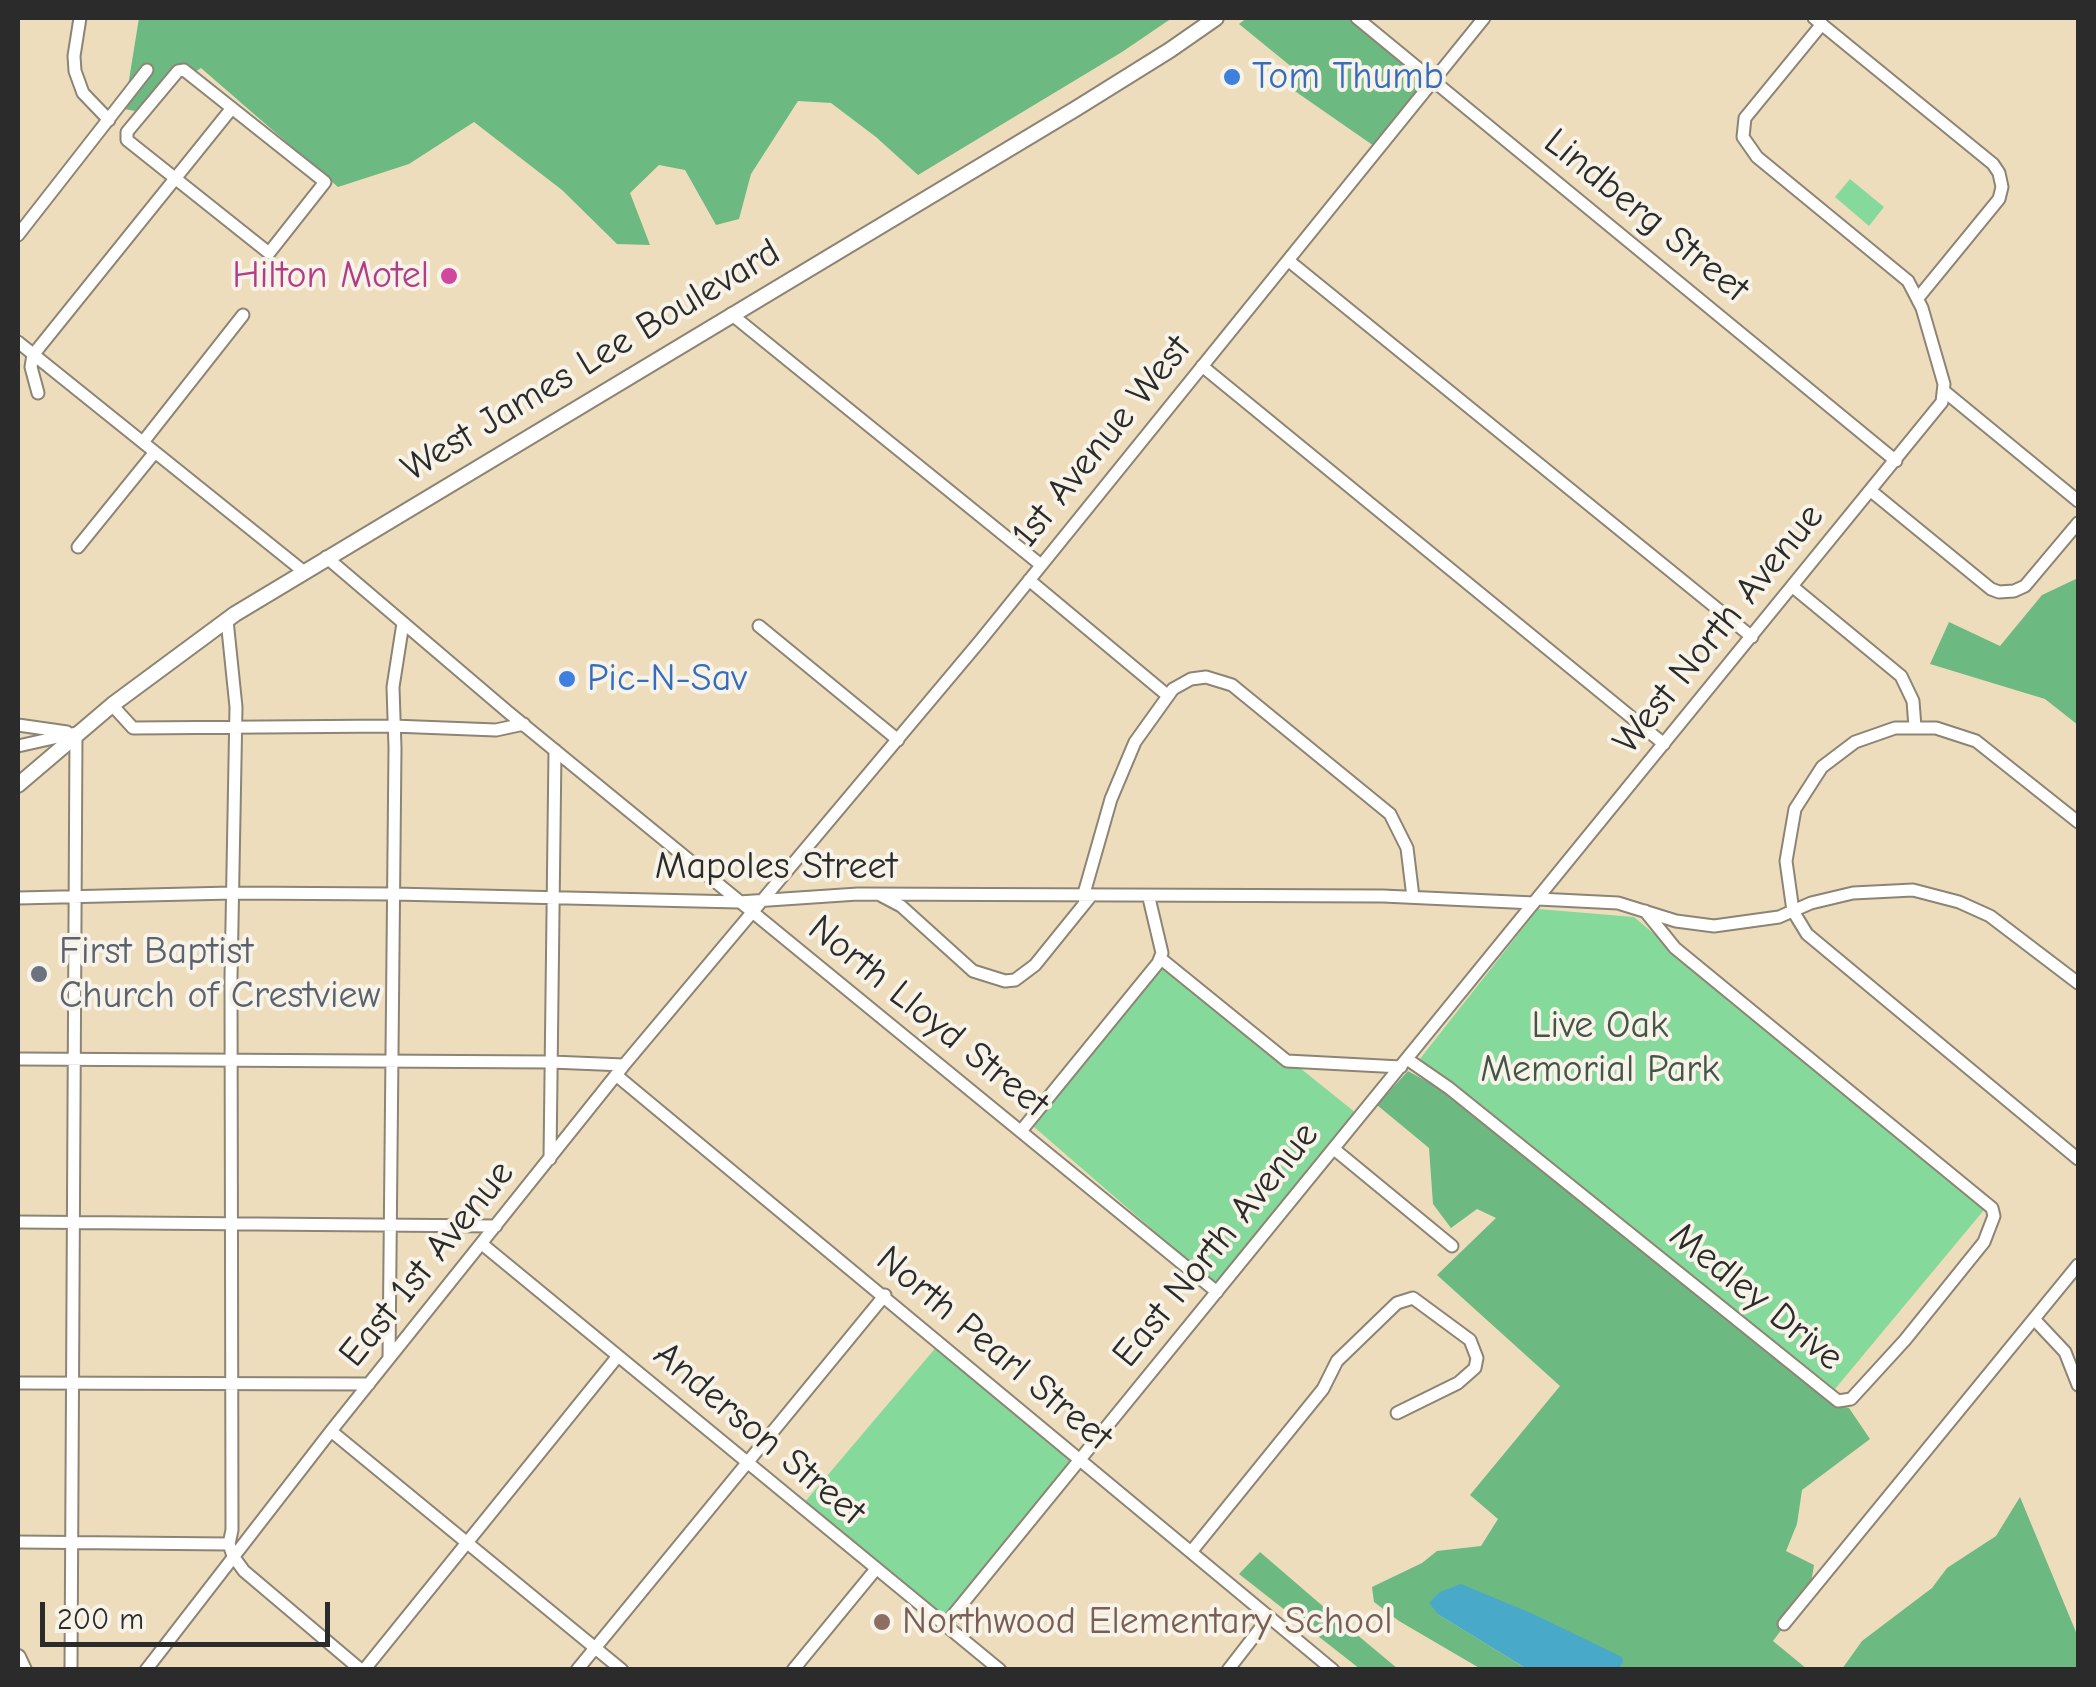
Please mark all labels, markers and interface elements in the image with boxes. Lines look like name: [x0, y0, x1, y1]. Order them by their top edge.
place label: Tom Thumb: [1252, 54, 1444, 100]
marker: Tom Thumb: [1221, 66, 1243, 88]
street label: Lindberg Street: [1534, 120, 1758, 312]
street label: West James Lee Boulevard: [394, 230, 788, 492]
place label: Hilton Motel: [232, 253, 429, 299]
marker: Hilton Motel: [438, 265, 460, 287]
street label: 1st Avenue West: [1003, 327, 1201, 557]
street label: West North Avenue: [1604, 495, 1834, 763]
place label: Pic-N-Sav: [587, 656, 747, 702]
marker: Pic-N-Sav: [556, 668, 578, 690]
street label: Mapoles Street: [655, 844, 897, 890]
street label: North Lloyd Street: [799, 906, 1057, 1128]
place label: First Baptist Church of Crestview: [59, 929, 380, 1018]
marker: First Baptist Church of Crestview: [28, 963, 50, 985]
park label: Live Oak Memorial Park: [1480, 1003, 1720, 1092]
street label: East North Avenue: [1103, 1113, 1329, 1377]
street label: East 1st Avenue: [330, 1152, 524, 1376]
street label: Medley Drive: [1660, 1213, 1852, 1381]
street label: North Pearl Street: [867, 1237, 1121, 1461]
street label: Anderson Street: [644, 1332, 874, 1536]
scale bar: [45, 1582, 335, 1644]
place label: Northwood Elementary School: [902, 1599, 1393, 1645]
text: 200 m: [57, 1602, 144, 1637]
marker: Northwood Elementary School: [871, 1611, 893, 1633]

